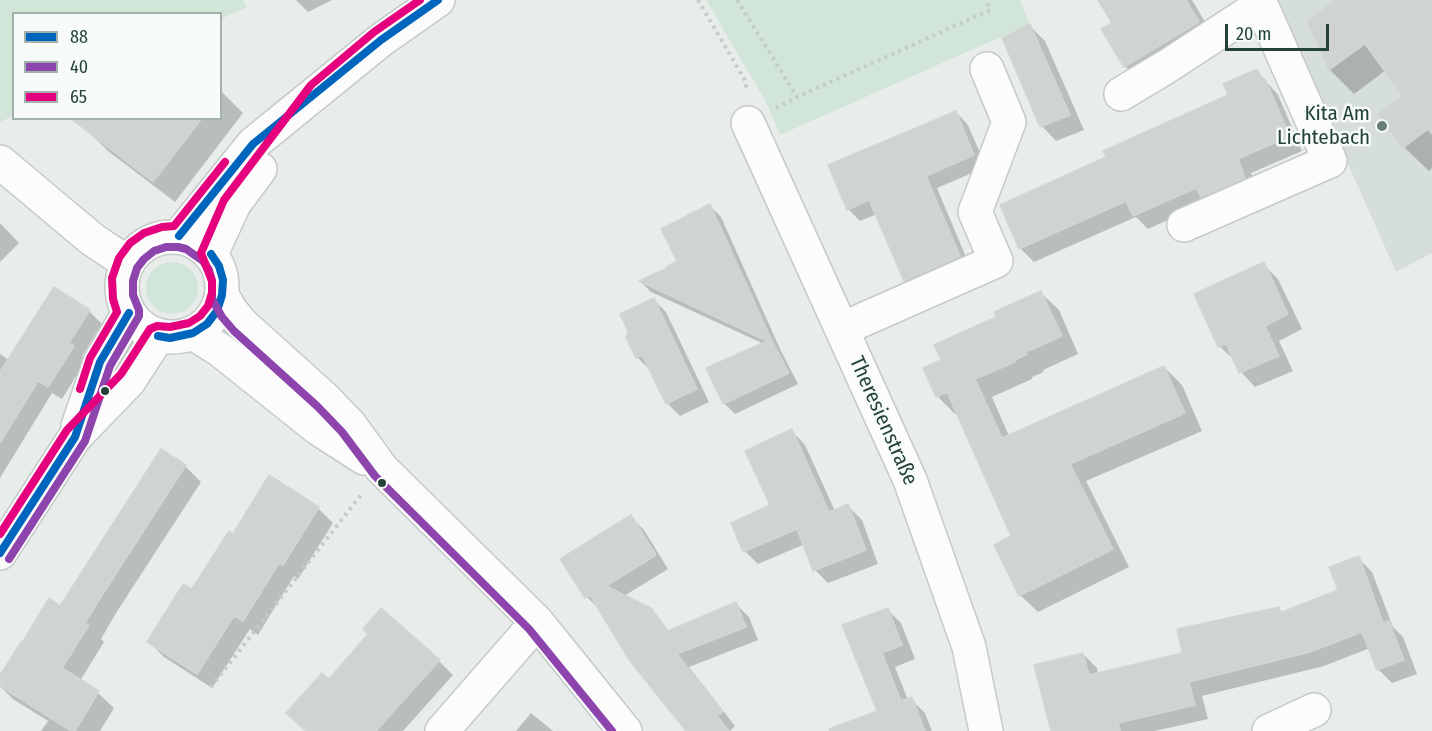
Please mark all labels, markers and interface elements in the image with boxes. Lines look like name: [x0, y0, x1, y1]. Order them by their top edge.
legend: [12, 12, 222, 120]
scale bar: [1228, 12, 1332, 50]
text: 20 m: [1236, 23, 1271, 45]
text: 88: [70, 26, 88, 48]
text: 40: [70, 56, 88, 78]
text: 65: [70, 86, 87, 108]
place label: Kita Am Lichtebach: [1277, 101, 1370, 151]
marker: Kita Am Lichtebach: [1375, 119, 1389, 133]
street label: Theresienstraße: [843, 353, 923, 489]
unlabelled marker: [99, 385, 111, 397]
unlabelled marker: [376, 477, 388, 489]

